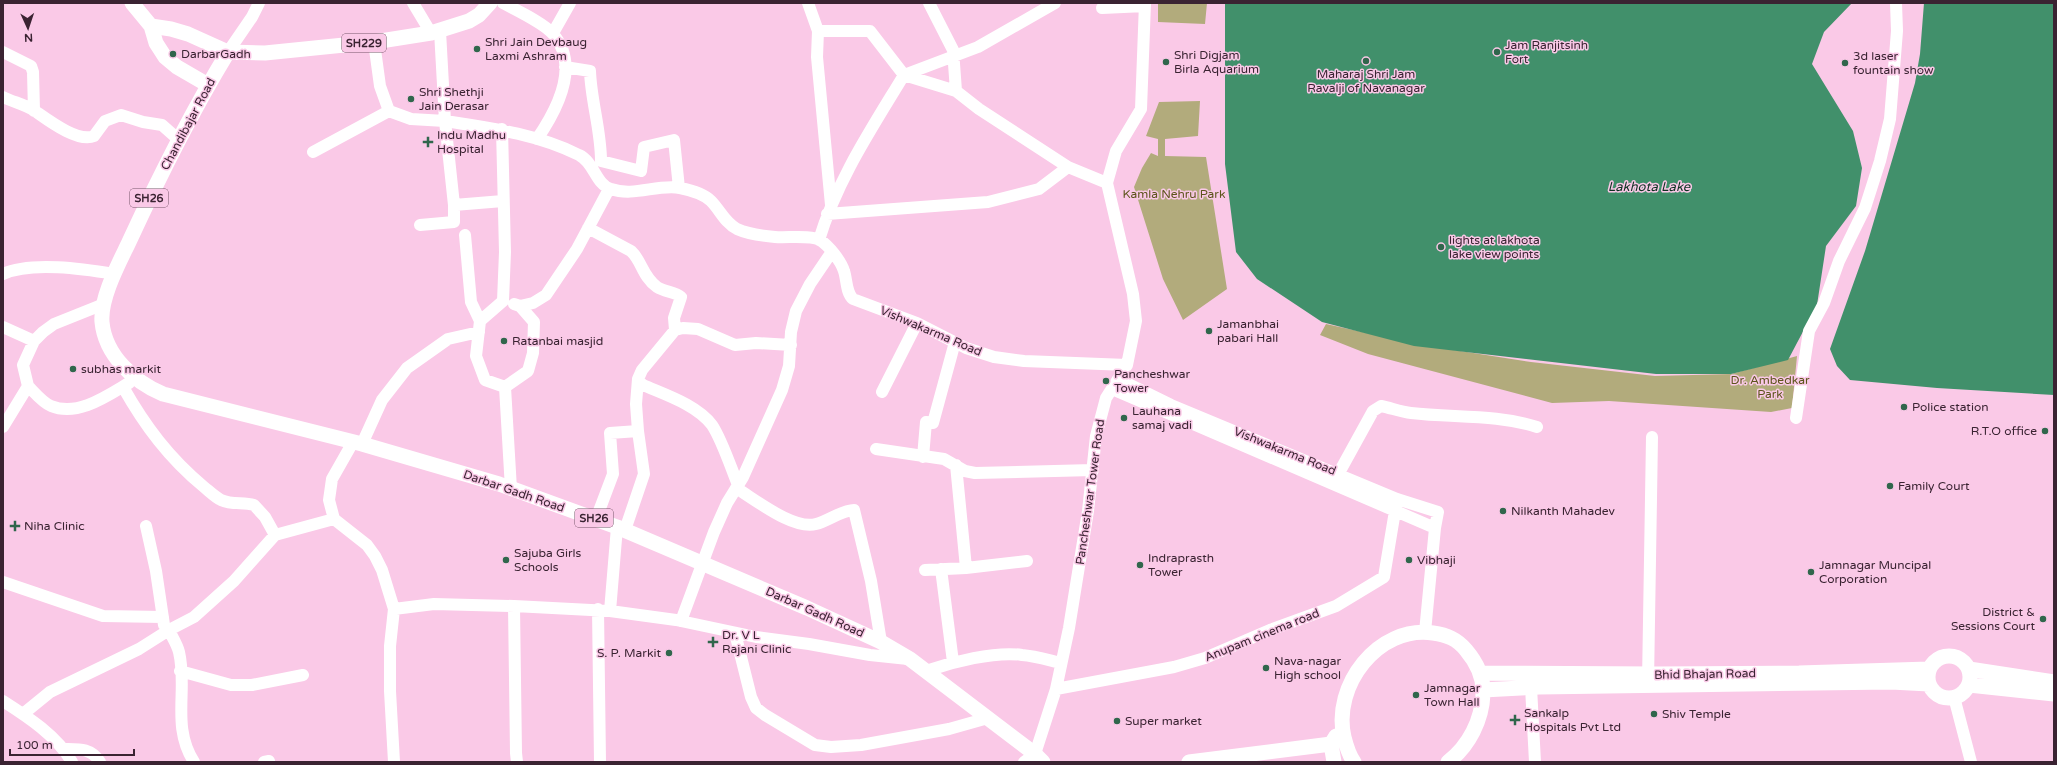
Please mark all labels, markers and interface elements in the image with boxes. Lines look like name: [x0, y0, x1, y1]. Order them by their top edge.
north arrow: [8, 8, 48, 48]
text: N: [24, 31, 33, 44]
road number: SH229: [342, 34, 386, 52]
place label: Shri Jain Devbaug Laxmi Ashram: [485, 35, 587, 63]
place label: Jam Ranjitsinh Fort: [1505, 38, 1588, 66]
marker: Shri Jain Devbaug Laxmi Ashram: [472, 44, 482, 54]
place label: DarbarGadh: [181, 47, 251, 61]
marker: Jam Ranjitsinh Fort: [1492, 47, 1502, 57]
place label: Shri Digjam Birla Aquarium: [1174, 48, 1259, 76]
marker: DarbarGadh: [168, 49, 178, 59]
place label: 3d laser fountain show: [1853, 49, 1934, 77]
marker: Maharaj Shri Jam Ravalji of Navanagar: [1361, 56, 1371, 66]
marker: Shri Digjam Birla Aquarium: [1161, 57, 1171, 67]
marker: 3d laser fountain show: [1840, 58, 1850, 68]
place label: Maharaj Shri Jam Ravalji of Navanagar: [1307, 67, 1425, 95]
street label: Chandibajar Road: [158, 76, 218, 172]
place label: Shri Shethji Jain Derasar: [419, 85, 489, 113]
marker: Shri Shethji Jain Derasar: [406, 94, 416, 104]
place label: Indu Madhu Hospital: [437, 128, 506, 156]
marker: Indu Madhu Hospital: [422, 136, 434, 148]
water label: Lakhota Lake: [1608, 179, 1691, 195]
park label: Kamla Nehru Park: [1123, 187, 1226, 201]
road number: SH26: [130, 189, 168, 207]
place label: lights at lakhota lake view points: [1449, 233, 1540, 261]
marker: lights at lakhota lake view points: [1436, 242, 1446, 252]
street label: Vishwakarma Road: [878, 303, 984, 359]
place label: Jamanbhai pabari Hall: [1217, 317, 1279, 345]
marker: Jamanbhai pabari Hall: [1204, 326, 1214, 336]
place label: Ratanbai masjid: [512, 334, 603, 348]
marker: Ratanbai masjid: [499, 336, 509, 346]
place label: subhas markit: [81, 362, 161, 376]
marker: subhas markit: [68, 364, 78, 374]
place label: Pancheshwar Tower: [1114, 367, 1190, 395]
park label: Dr. Ambedkar Park: [1731, 373, 1810, 401]
marker: Pancheshwar Tower: [1101, 376, 1111, 386]
place label: Police station: [1912, 400, 1989, 414]
marker: Police station: [1899, 402, 1909, 412]
place label: Lauhana samaj vadi: [1132, 404, 1192, 432]
marker: Lauhana samaj vadi: [1119, 413, 1129, 423]
street label: Pancheshwar Tower Road: [1073, 418, 1107, 566]
street label: Vishwakarma Road: [1232, 424, 1338, 478]
place label: R.T.O office: [1971, 424, 2037, 438]
marker: R.T.O office: [2040, 426, 2050, 436]
street label: Darbar Gadh Road: [461, 467, 567, 515]
place label: Family Court: [1898, 479, 1970, 493]
marker: Family Court: [1885, 481, 1895, 491]
place label: Nilkanth Mahadev: [1511, 504, 1616, 518]
marker: Nilkanth Mahadev: [1498, 506, 1508, 516]
road number: SH26: [575, 509, 613, 527]
place label: Niha Clinic: [24, 519, 85, 533]
marker: Niha Clinic: [9, 520, 21, 532]
place label: Sajuba Girls Schools: [514, 546, 582, 574]
place label: Indraprasth Tower: [1148, 551, 1214, 579]
place label: Vibhaji: [1417, 553, 1456, 567]
marker: Sajuba Girls Schools: [501, 555, 511, 565]
marker: Vibhaji: [1404, 555, 1414, 565]
place label: Jamnagar Muncipal Corporation: [1819, 558, 1931, 586]
marker: Indraprasth Tower: [1135, 560, 1145, 570]
marker: Jamnagar Muncipal Corporation: [1806, 567, 1816, 577]
street label: Darbar Gadh Road: [764, 584, 866, 640]
place label: District & Sessions Court: [1951, 605, 2035, 633]
street label: Anupam cinema road: [1203, 606, 1321, 664]
marker: District & Sessions Court: [2038, 614, 2048, 624]
place label: Dr. V L Rajani Clinic: [722, 628, 792, 656]
marker: Dr. V L Rajani Clinic: [707, 636, 719, 648]
place label: S. P. Markit: [597, 646, 661, 660]
marker: S. P. Markit: [664, 648, 674, 658]
place label: Nava-nagar High school: [1274, 654, 1342, 682]
marker: Nava-nagar High school: [1261, 663, 1271, 673]
street label: Bhid Bhajan Road: [1654, 666, 1756, 682]
place label: Jamnagar Town Hall: [1424, 681, 1481, 709]
marker: Jamnagar Town Hall: [1411, 690, 1421, 700]
place label: Sankalp Hospitals Pvt Ltd: [1524, 706, 1621, 734]
place label: Shiv Temple: [1662, 707, 1731, 721]
marker: Shiv Temple: [1649, 709, 1659, 719]
place label: Super market: [1125, 714, 1202, 728]
marker: Sankalp Hospitals Pvt Ltd: [1509, 714, 1521, 726]
marker: Super market: [1112, 716, 1122, 726]
scale bar: [10, 731, 134, 757]
text: 100 m: [16, 738, 53, 752]

